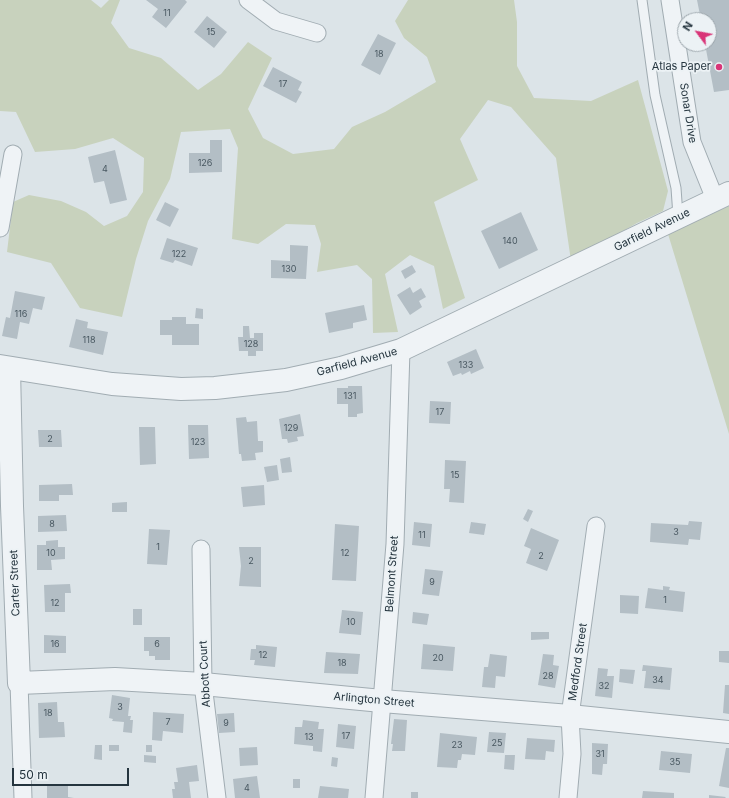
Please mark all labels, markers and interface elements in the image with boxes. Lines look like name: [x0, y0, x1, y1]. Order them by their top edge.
house number: 11: [163, 8, 171, 18]
north arrow: [677, 12, 717, 52]
text: N: [680, 19, 696, 33]
house number: 15: [206, 27, 216, 37]
house number: 18: [374, 49, 384, 59]
place label: Atlas Paper: [652, 60, 711, 74]
marker: Atlas Paper: [714, 62, 724, 72]
house number: 17: [279, 79, 287, 89]
street label: Sonar Drive: [677, 82, 699, 144]
house number: 126: [198, 158, 212, 168]
house number: 4: [102, 164, 108, 174]
street label: Garfield Avenue: [612, 206, 692, 254]
house number: 140: [502, 236, 518, 246]
house number: 122: [172, 249, 186, 259]
house number: 130: [282, 264, 296, 274]
house number: 116: [15, 309, 27, 319]
house number: 118: [83, 335, 95, 345]
house number: 128: [244, 339, 258, 349]
street label: Garfield Avenue: [315, 345, 399, 379]
house number: 133: [459, 360, 473, 370]
house number: 131: [344, 391, 356, 401]
house number: 17: [436, 407, 444, 417]
house number: 129: [284, 423, 298, 433]
house number: 2: [47, 434, 53, 444]
house number: 123: [191, 437, 205, 447]
house number: 15: [450, 470, 460, 480]
house number: 8: [49, 519, 55, 529]
house number: 3: [673, 527, 679, 537]
house number: 11: [418, 530, 426, 540]
street label: Belmont Street: [383, 535, 401, 613]
house number: 1: [156, 542, 160, 552]
house number: 10: [46, 548, 56, 558]
house number: 12: [340, 548, 350, 558]
street label: Carter Street: [7, 549, 23, 617]
house number: 2: [538, 551, 544, 561]
house number: 2: [248, 556, 254, 566]
house number: 9: [429, 577, 435, 587]
house number: 1: [663, 595, 667, 605]
house number: 12: [50, 598, 60, 608]
house number: 10: [346, 617, 356, 627]
street label: Medford Street: [566, 622, 590, 702]
house number: 16: [50, 639, 60, 649]
house number: 6: [154, 639, 160, 649]
street label: Abbott Court: [197, 640, 213, 708]
house number: 12: [258, 650, 268, 660]
house number: 20: [432, 653, 444, 663]
house number: 18: [337, 658, 347, 668]
house number: 28: [542, 671, 554, 681]
house number: 34: [652, 675, 664, 685]
house number: 32: [598, 681, 610, 691]
street label: Arlington Street: [333, 690, 415, 710]
house number: 3: [117, 702, 123, 712]
house number: 18: [43, 708, 53, 718]
house number: 7: [165, 717, 171, 727]
house number: 9: [223, 718, 229, 728]
house number: 17: [342, 731, 350, 741]
house number: 13: [304, 732, 314, 742]
house number: 25: [492, 738, 502, 748]
house number: 23: [451, 740, 463, 750]
house number: 31: [595, 749, 605, 759]
house number: 35: [669, 757, 681, 767]
scale bar: [14, 760, 131, 786]
text: 50 m: [19, 767, 48, 782]
house number: 4: [244, 783, 250, 793]

